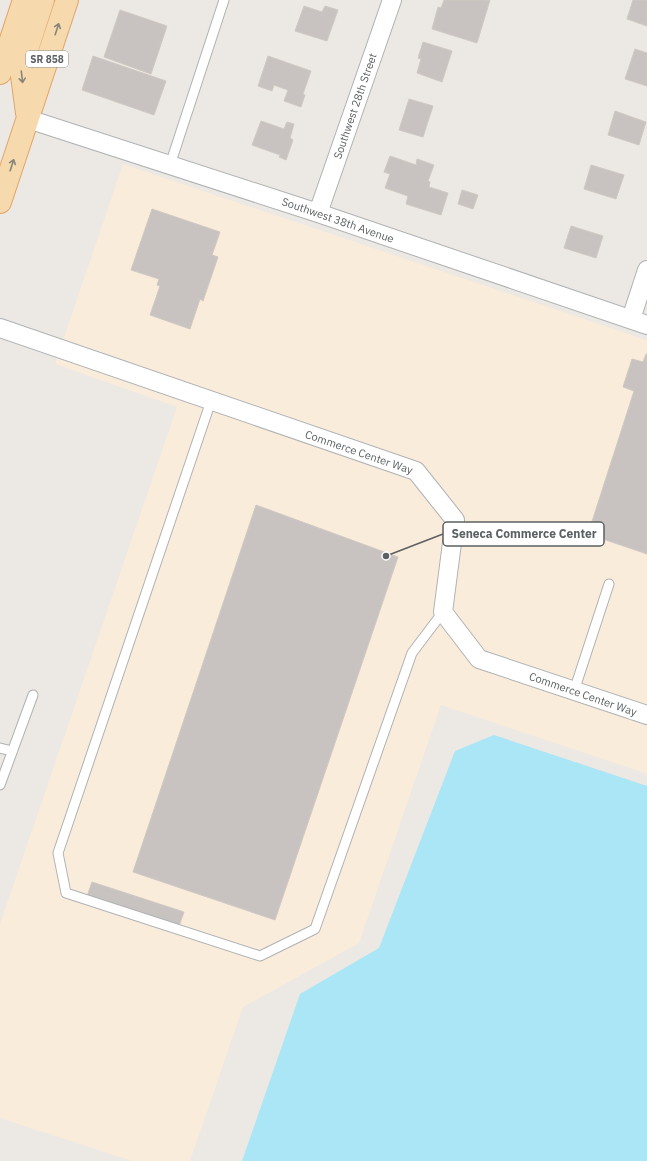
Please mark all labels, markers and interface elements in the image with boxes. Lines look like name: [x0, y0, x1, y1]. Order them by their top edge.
one-way arrow: [54, 23, 62, 35]
road number: SR 858: [26, 51, 68, 67]
street label: Southwest 28th Street: [330, 51, 380, 161]
one-way arrow: [18, 70, 26, 83]
one-way arrow: [9, 159, 16, 172]
street label: Southwest 38th Avenue: [280, 194, 396, 246]
street label: Commerce Center Way: [303, 427, 415, 477]
callout: Seneca Commerce Center: [443, 522, 604, 546]
text: Seneca Commerce Center: [451, 526, 597, 541]
street label: Commerce Center Way: [527, 669, 639, 719]

